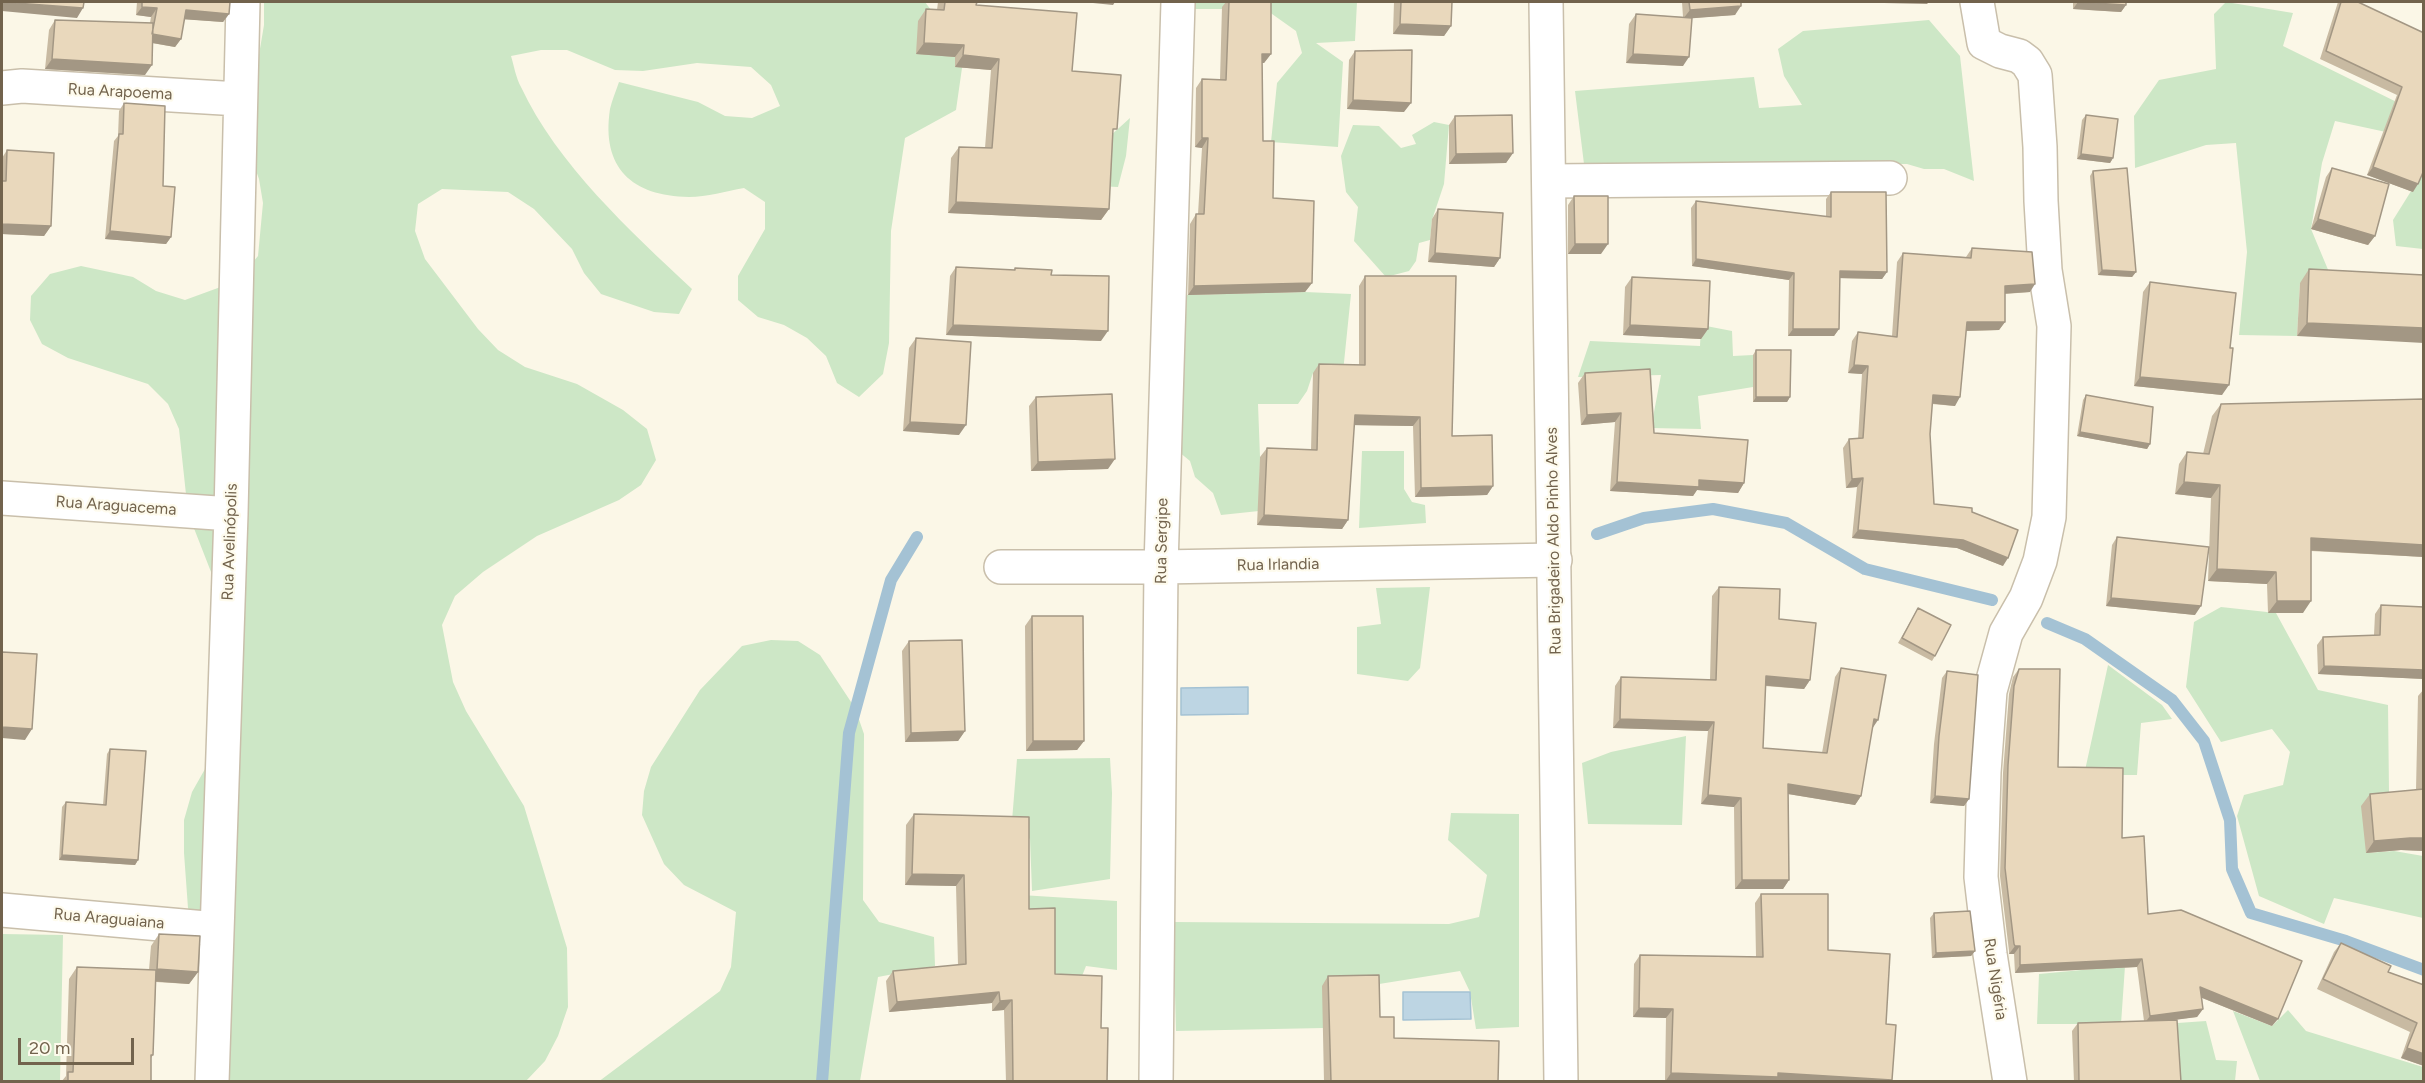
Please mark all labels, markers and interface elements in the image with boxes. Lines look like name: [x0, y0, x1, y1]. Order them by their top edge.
street label: Rua Arapoema: [67, 80, 173, 104]
street label: Rua Brigadeiro Aldo Pinho Alves: [1542, 427, 1566, 655]
street label: Rua Avelinópolis: [218, 483, 242, 601]
street label: Rua Araguacema: [55, 492, 177, 520]
street label: Rua Sergipe: [1152, 498, 1172, 584]
street label: Rua Irlandia: [1237, 555, 1319, 575]
street label: Rua Araguaiana: [53, 905, 165, 933]
street label: Rua Nigéria: [1979, 937, 2011, 1021]
scale bar: [21, 1026, 136, 1064]
text: 20 m: [29, 1037, 70, 1059]

